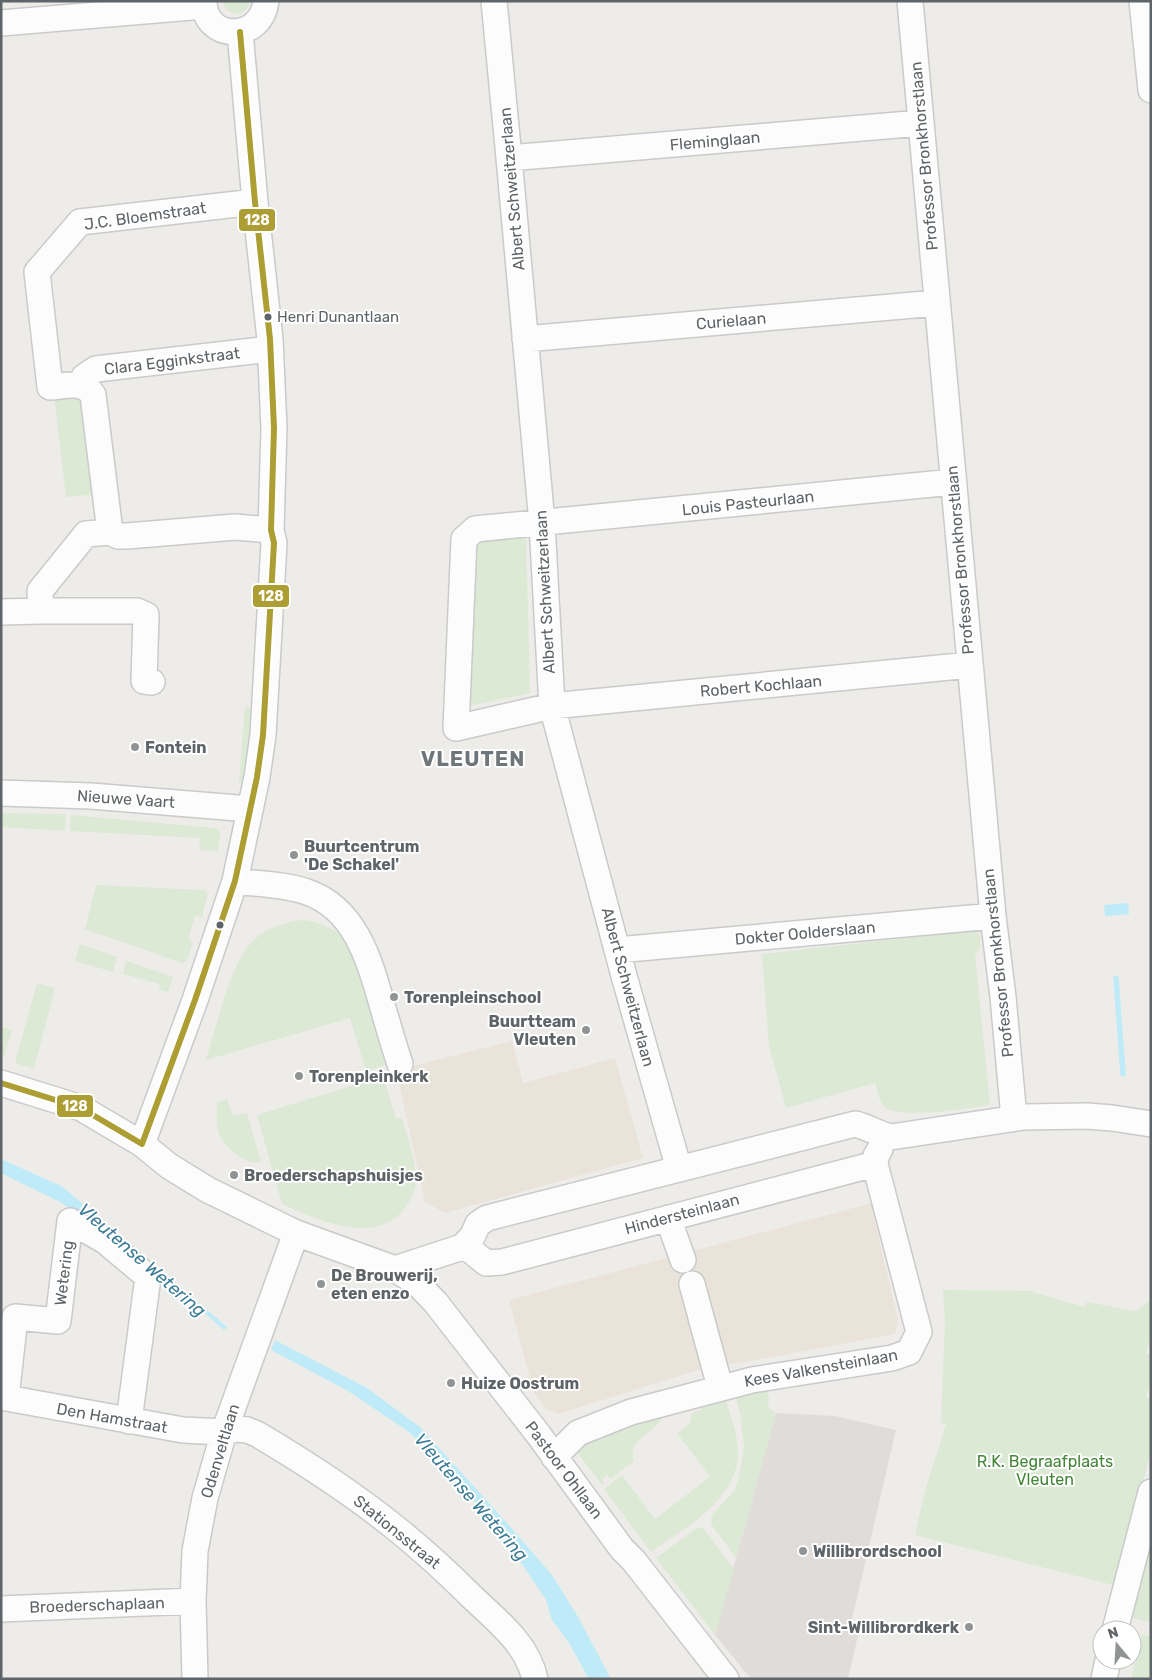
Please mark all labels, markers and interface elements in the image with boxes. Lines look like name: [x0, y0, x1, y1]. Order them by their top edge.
street label: Professor Bronkhorstlaan: [906, 61, 942, 251]
street label: Albert Schweitzerlaan: [495, 107, 529, 271]
street label: Fleminglaan: [669, 128, 761, 154]
street label: J.C. Bloemstraat: [83, 198, 207, 234]
line badge: 128: [238, 208, 276, 232]
text: 128: [244, 212, 270, 229]
place label: Henri Dunantlaan: [277, 308, 399, 326]
street label: Curielaan: [695, 308, 767, 334]
marker: Henri Dunantlaan: [263, 312, 273, 322]
street label: Clara Egginkstraat: [103, 343, 241, 379]
street label: Professor Bronkhorstlaan: [942, 465, 978, 655]
street label: Louis Pasteurlaan: [681, 487, 815, 519]
street label: Albert Schweitzerlaan: [531, 510, 559, 674]
line badge: 128: [252, 584, 290, 608]
text: 128: [258, 588, 284, 605]
street label: Robert Kochlaan: [699, 671, 823, 701]
place label: Fontein: [145, 738, 207, 757]
marker: Fontein: [129, 741, 141, 753]
district label: VLEUTEN: [421, 746, 525, 771]
street label: Nieuwe Vaart: [76, 786, 176, 812]
place label: Buurtcentrum 'De Schakel': [304, 837, 419, 874]
marker: Buurtcentrum 'De Schakel': [288, 849, 300, 861]
street label: Professor Bronkhorstlaan: [979, 868, 1017, 1058]
street label: Albert Schweitzerlaan: [598, 905, 658, 1069]
street label: Dokter Oolderslaan: [734, 917, 876, 949]
unlabelled marker: [215, 920, 225, 930]
place label: Torenpleinschool: [404, 988, 541, 1007]
marker: Torenpleinschool: [388, 991, 400, 1003]
place label: Buurtteam Vleuten: [488, 1012, 576, 1049]
marker: Buurtteam Vleuten: [580, 1024, 592, 1036]
place label: Torenpleinkerk: [309, 1067, 429, 1086]
marker: Torenpleinkerk: [293, 1070, 305, 1082]
line badge: 128: [56, 1094, 94, 1118]
text: 128: [62, 1098, 88, 1115]
place label: Broederschapshuisjes: [244, 1166, 423, 1185]
marker: Broederschapshuisjes: [228, 1169, 240, 1181]
street label: Hindersteinlaan: [623, 1190, 741, 1238]
water label: Vleutense Wetering: [73, 1198, 211, 1322]
street label: Wetering: [51, 1239, 77, 1307]
place label: De Brouwerij, eten enzo: [331, 1266, 438, 1303]
marker: De Brouwerij, eten enzo: [315, 1278, 327, 1290]
street label: Kees Valkensteinlaan: [743, 1345, 899, 1391]
place label: Huize Oostrum: [461, 1374, 579, 1393]
marker: Huize Oostrum: [445, 1377, 457, 1389]
street label: Den Hamstraat: [55, 1399, 169, 1437]
street label: Odenveltlaan: [197, 1402, 243, 1500]
street label: Pastoor Ohllaan: [521, 1418, 607, 1522]
water label: Vleutense Wetering: [409, 1428, 533, 1566]
park label: R.K. Begraafplaats Vleuten: [977, 1452, 1113, 1489]
street label: Stationsstraat: [350, 1491, 444, 1573]
place label: Willibrordschool: [813, 1542, 942, 1561]
marker: Willibrordschool: [797, 1545, 809, 1557]
street label: Broederschaplaan: [29, 1593, 165, 1617]
place label: Sint-Willibrordkerk: [808, 1618, 960, 1637]
north arrow: [1092, 1620, 1142, 1670]
marker: Sint-Willibrordkerk: [963, 1621, 975, 1633]
text: N: [1106, 1623, 1121, 1643]

